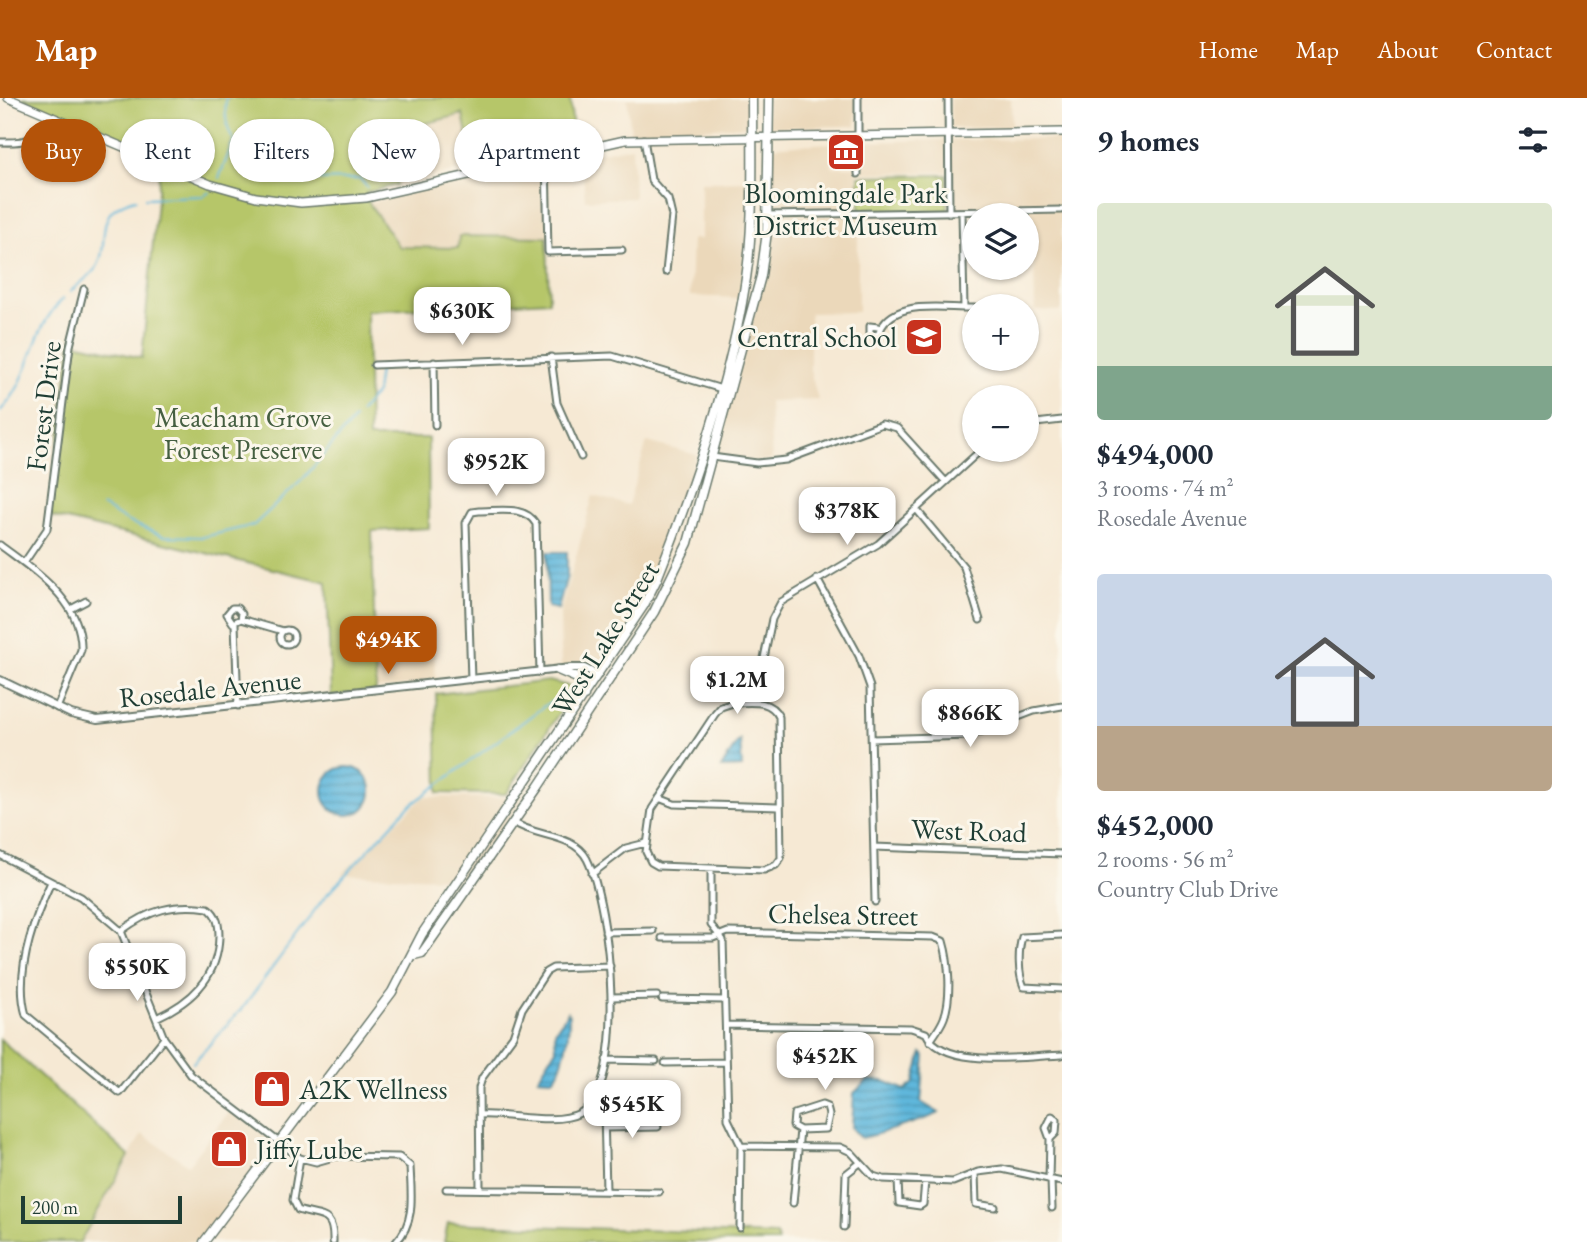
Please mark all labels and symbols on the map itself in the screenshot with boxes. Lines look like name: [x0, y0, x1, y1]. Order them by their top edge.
museum icon: Bloomingdale Park District Museum: [825, 131, 867, 173]
place label: Bloomingdale Park District Museum: [745, 175, 948, 243]
pin: $630K: [413, 288, 511, 347]
school or university icon: Central School: [903, 316, 945, 358]
place label: Central School: [737, 319, 897, 355]
street label: Forest Drive: [17, 339, 69, 473]
park label: Meacham Grove Forest Preserve: [155, 399, 331, 467]
pin: $952K: [447, 438, 545, 498]
pin: $378K: [798, 488, 896, 547]
street label: West Lake Street: [543, 554, 667, 722]
pin: $494K: [339, 616, 437, 676]
pin: $1.2M: [688, 656, 786, 716]
street label: Rosedale Avenue: [117, 661, 303, 715]
pin: $866K: [921, 690, 1019, 749]
street label: West Road: [911, 810, 1028, 850]
street label: Chelsea Street: [768, 895, 919, 933]
pin: $550K: [88, 944, 186, 1003]
pin: $452K: [776, 1032, 874, 1092]
shop icon: A2K Wellness: [251, 1068, 293, 1110]
place label: A2K Wellness: [298, 1071, 448, 1107]
pin: $545K: [583, 1080, 681, 1140]
shop icon: Jiffy Lube: [208, 1128, 250, 1170]
place label: Jiffy Lube: [254, 1131, 363, 1167]
scale bar: [21, 1193, 182, 1225]

